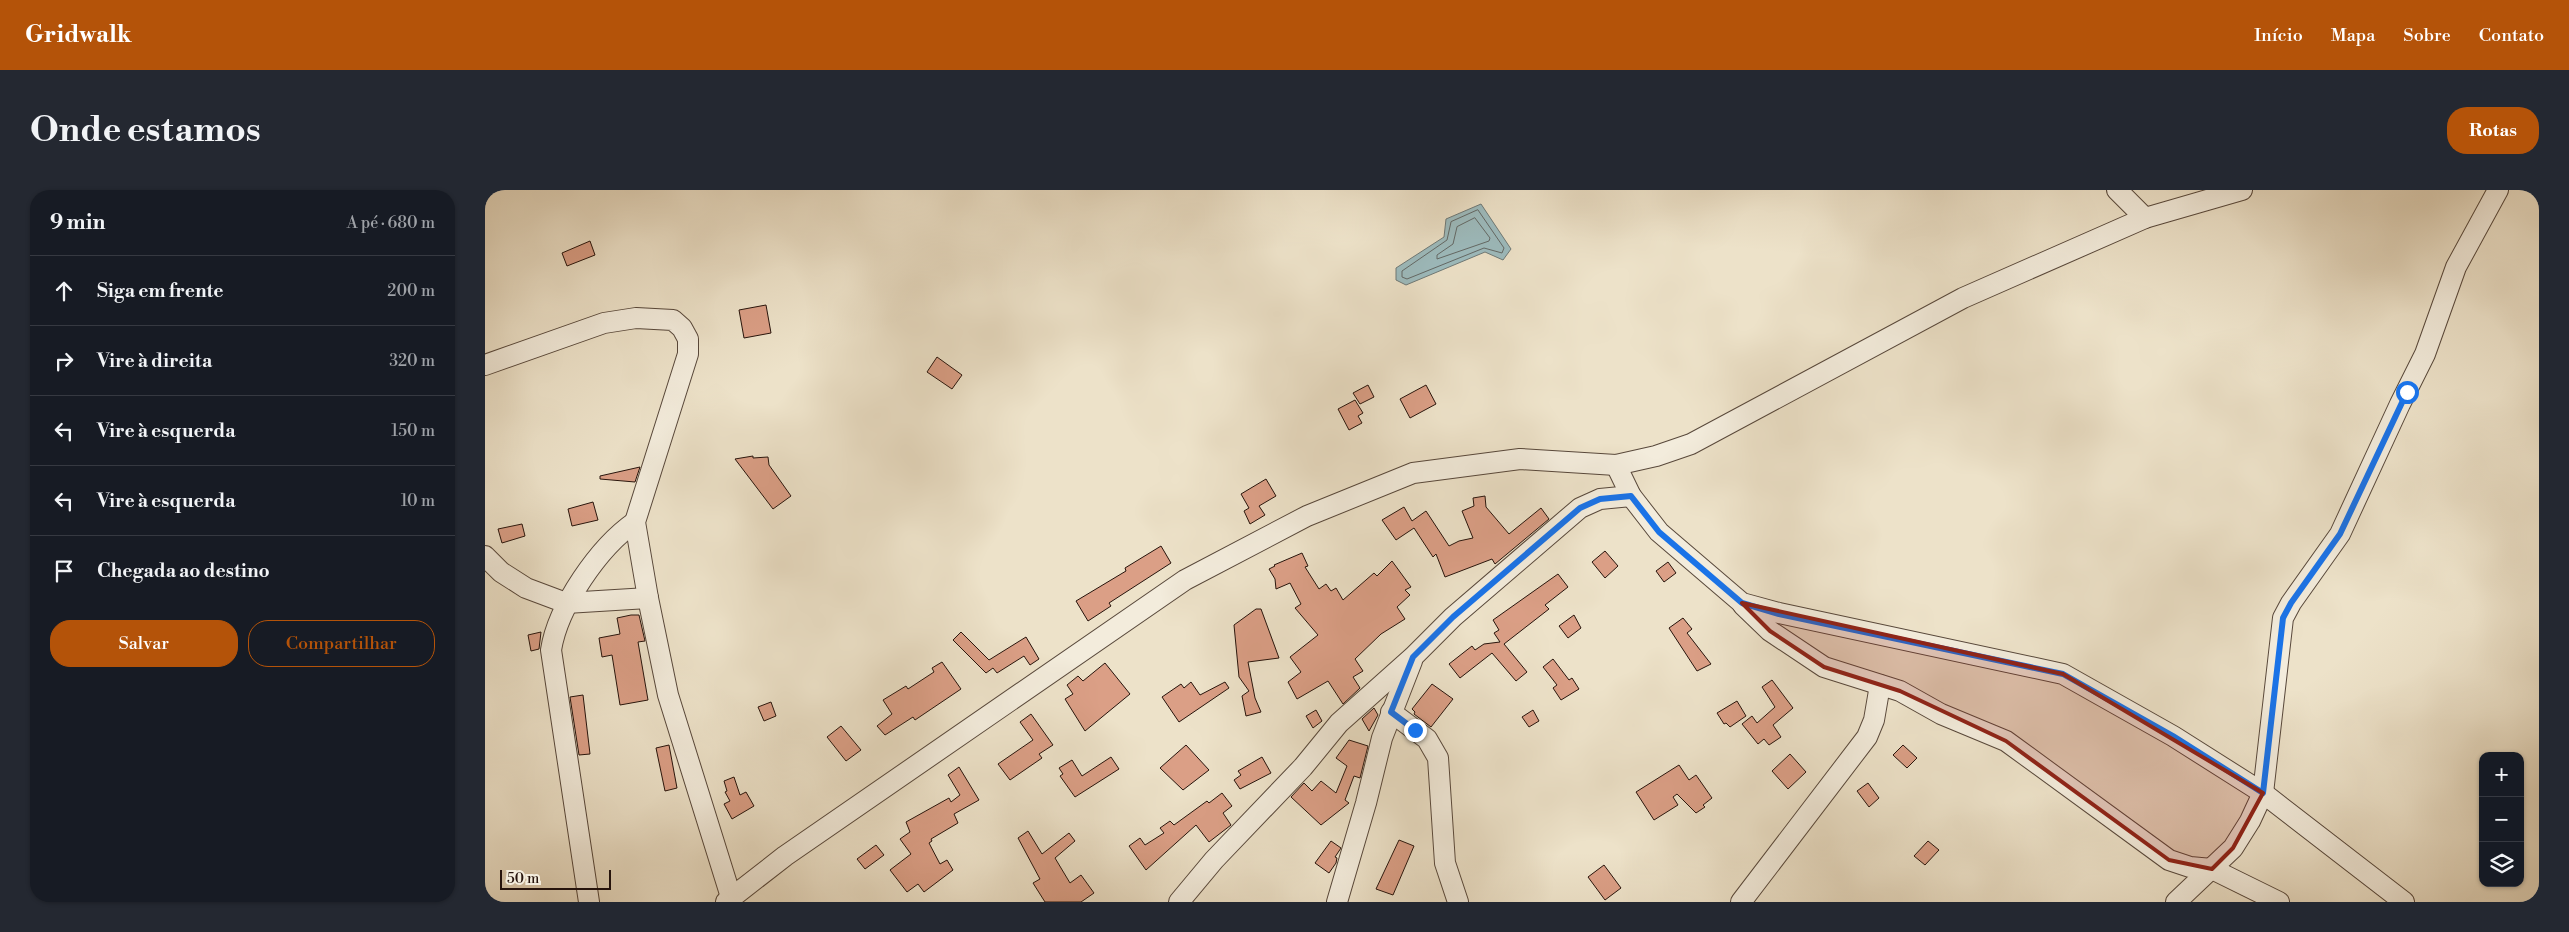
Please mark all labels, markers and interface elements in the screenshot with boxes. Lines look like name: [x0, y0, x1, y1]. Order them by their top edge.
text: Gridwalk: [25, 20, 132, 50]
text: Início: [2254, 24, 2303, 47]
text: Mapa: [2331, 24, 2375, 47]
text: Sobre: [2403, 24, 2451, 47]
text: Contato: [2479, 24, 2544, 47]
button: Rotas: [2447, 107, 2539, 154]
text: Onde estamos: [30, 109, 261, 152]
text: 9 min: [50, 210, 105, 236]
text: A pé · 680 m: [347, 213, 435, 233]
icon: ahead: [50, 277, 78, 305]
text: Siga em frente: [97, 279, 224, 303]
text: 200 m: [387, 281, 435, 301]
icon: right: [50, 347, 78, 375]
text: Vire à direita: [97, 349, 212, 373]
text: 320 m: [389, 351, 435, 371]
route start: [2396, 381, 2419, 404]
icon: left: [50, 417, 78, 445]
text: Vire à esquerda: [97, 419, 236, 443]
text: 150 m: [391, 421, 435, 441]
icon: left: [50, 487, 78, 515]
text: Vire à esquerda: [97, 489, 236, 513]
text: 10 m: [401, 491, 435, 511]
icon: arrive: [50, 557, 78, 585]
text: Chegada ao destino: [97, 559, 270, 583]
button: Salvar: [50, 620, 238, 667]
button: Compartilhar: [248, 620, 435, 667]
route end: [1404, 719, 1427, 742]
map controls: [2479, 752, 2524, 887]
button: +: [2479, 752, 2524, 797]
button: −: [2479, 797, 2524, 842]
button: layers: [2479, 842, 2524, 887]
scale bar: [500, 867, 611, 890]
text: 50 m: [507, 870, 539, 888]

